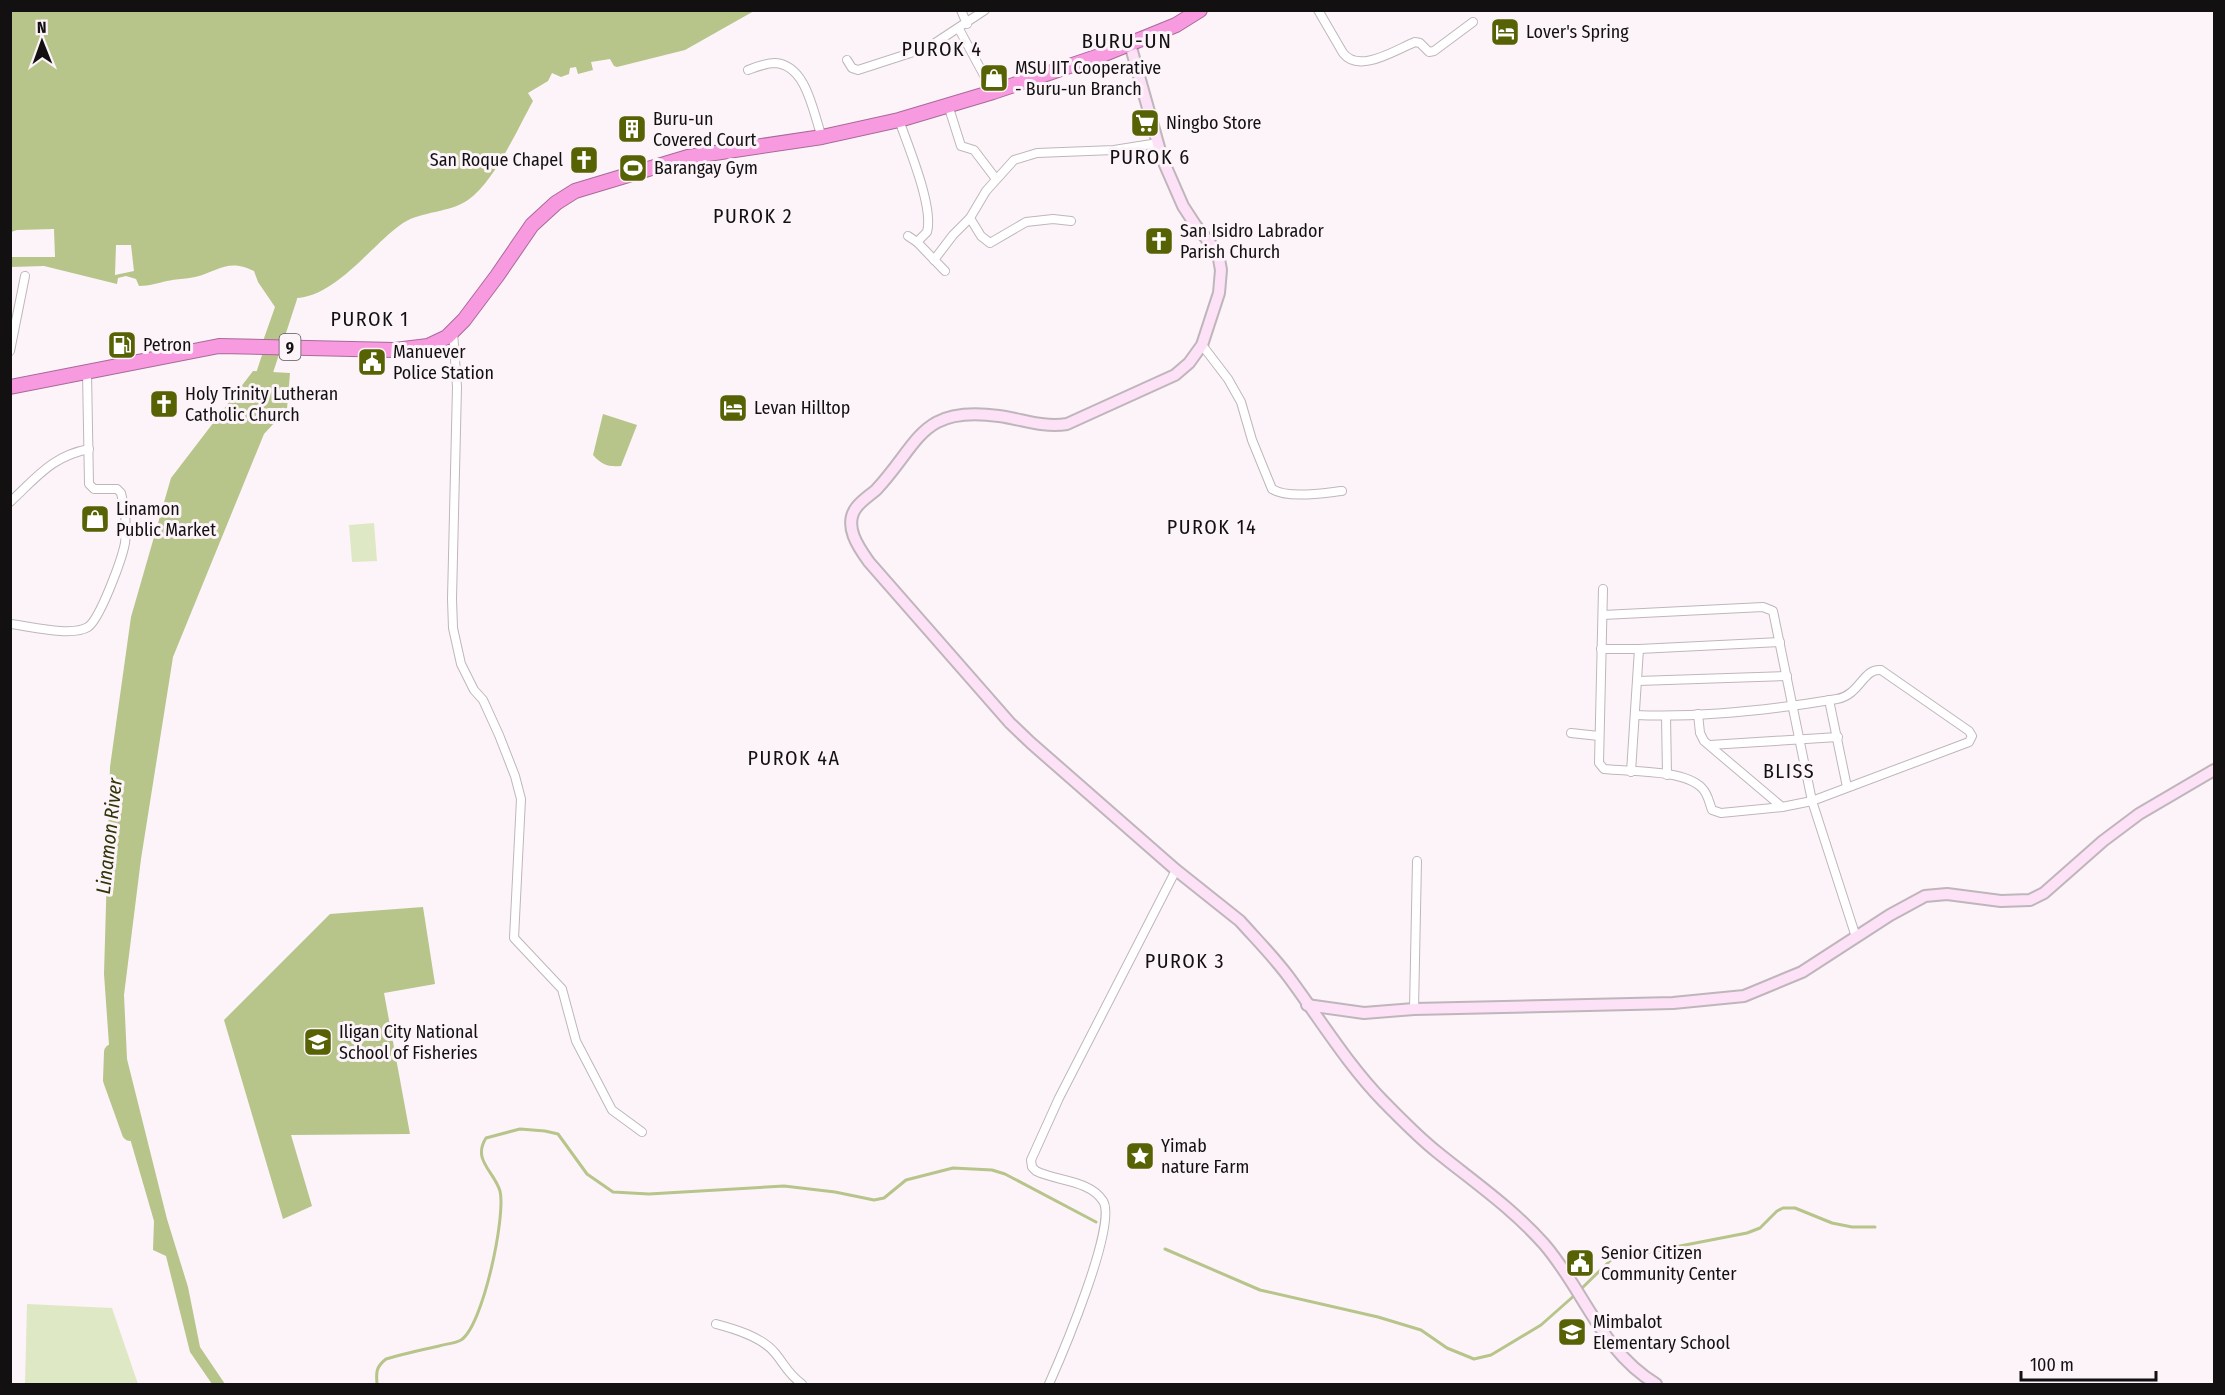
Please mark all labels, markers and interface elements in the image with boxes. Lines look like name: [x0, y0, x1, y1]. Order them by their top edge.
north arrow: [12, 12, 72, 72]
hotel icon: Lover's Spring: [1489, 16, 1521, 48]
text: N: [37, 18, 47, 37]
place label: Lover's Spring: [1526, 21, 1629, 43]
district label: BURU-UN: [1082, 28, 1172, 54]
district label: PUROK 4: [902, 37, 982, 61]
place label: MSU IIT Cooperative - Buru-un Branch: [1015, 57, 1161, 100]
shop icon: MSU IIT Cooperative - Buru-un Branch: [978, 62, 1010, 94]
supermarket icon: Ningbo Store: [1129, 107, 1161, 139]
place label: Buru-un Covered Court: [653, 108, 757, 151]
place label: Ningbo Store: [1166, 112, 1261, 134]
building icon: Buru-un Covered Court: [616, 113, 648, 145]
church icon: San Roque Chapel: [568, 144, 600, 176]
district label: PUROK 6: [1109, 145, 1191, 169]
place label: San Roque Chapel: [430, 149, 563, 171]
sports icon: Barangay Gym: [617, 152, 649, 184]
place label: Barangay Gym: [654, 157, 758, 179]
district label: PUROK 2: [713, 204, 793, 228]
place label: San Isidro Labrador Parish Church: [1180, 220, 1324, 263]
church icon: San Isidro Labrador Parish Church: [1143, 225, 1175, 257]
district label: PUROK 1: [330, 307, 410, 331]
fuel station icon: Petron: [106, 329, 138, 361]
place label: Petron: [143, 334, 191, 356]
road number: 9: [280, 334, 300, 360]
place label: Manuever Police Station: [393, 341, 494, 384]
public building icon: Manuever Police Station: [356, 346, 388, 378]
place label: Holy Trinity Lutheran Catholic Church: [185, 383, 338, 426]
church icon: Holy Trinity Lutheran Catholic Church: [148, 388, 180, 420]
hotel icon: Levan Hilltop: [717, 392, 749, 424]
place label: Levan Hilltop: [754, 397, 850, 419]
place label: Linamon Public Market: [116, 498, 216, 541]
shop icon: Linamon Public Market: [79, 503, 111, 535]
district label: PUROK 14: [1167, 515, 1257, 539]
district label: PUROK 4A: [748, 746, 840, 770]
district label: BLISS: [1763, 759, 1815, 783]
water label: Linamon River: [91, 776, 127, 895]
district label: PUROK 3: [1145, 949, 1225, 973]
place label: Iligan City National School of Fisheries: [339, 1021, 478, 1064]
school or university icon: Iligan City National School of Fisheries: [302, 1026, 334, 1058]
place label: Yimab nature Farm: [1161, 1135, 1249, 1178]
place icon: Yimab nature Farm: [1124, 1140, 1156, 1172]
place label: Senior Citizen Community Center: [1601, 1242, 1737, 1285]
public building icon: Senior Citizen Community Center: [1564, 1247, 1596, 1279]
place label: Mimbalot Elementary School: [1593, 1311, 1730, 1354]
school or university icon: Mimbalot Elementary School: [1556, 1316, 1588, 1348]
scale bar: [2021, 1344, 2156, 1382]
text: 100 m: [2030, 1354, 2074, 1376]

